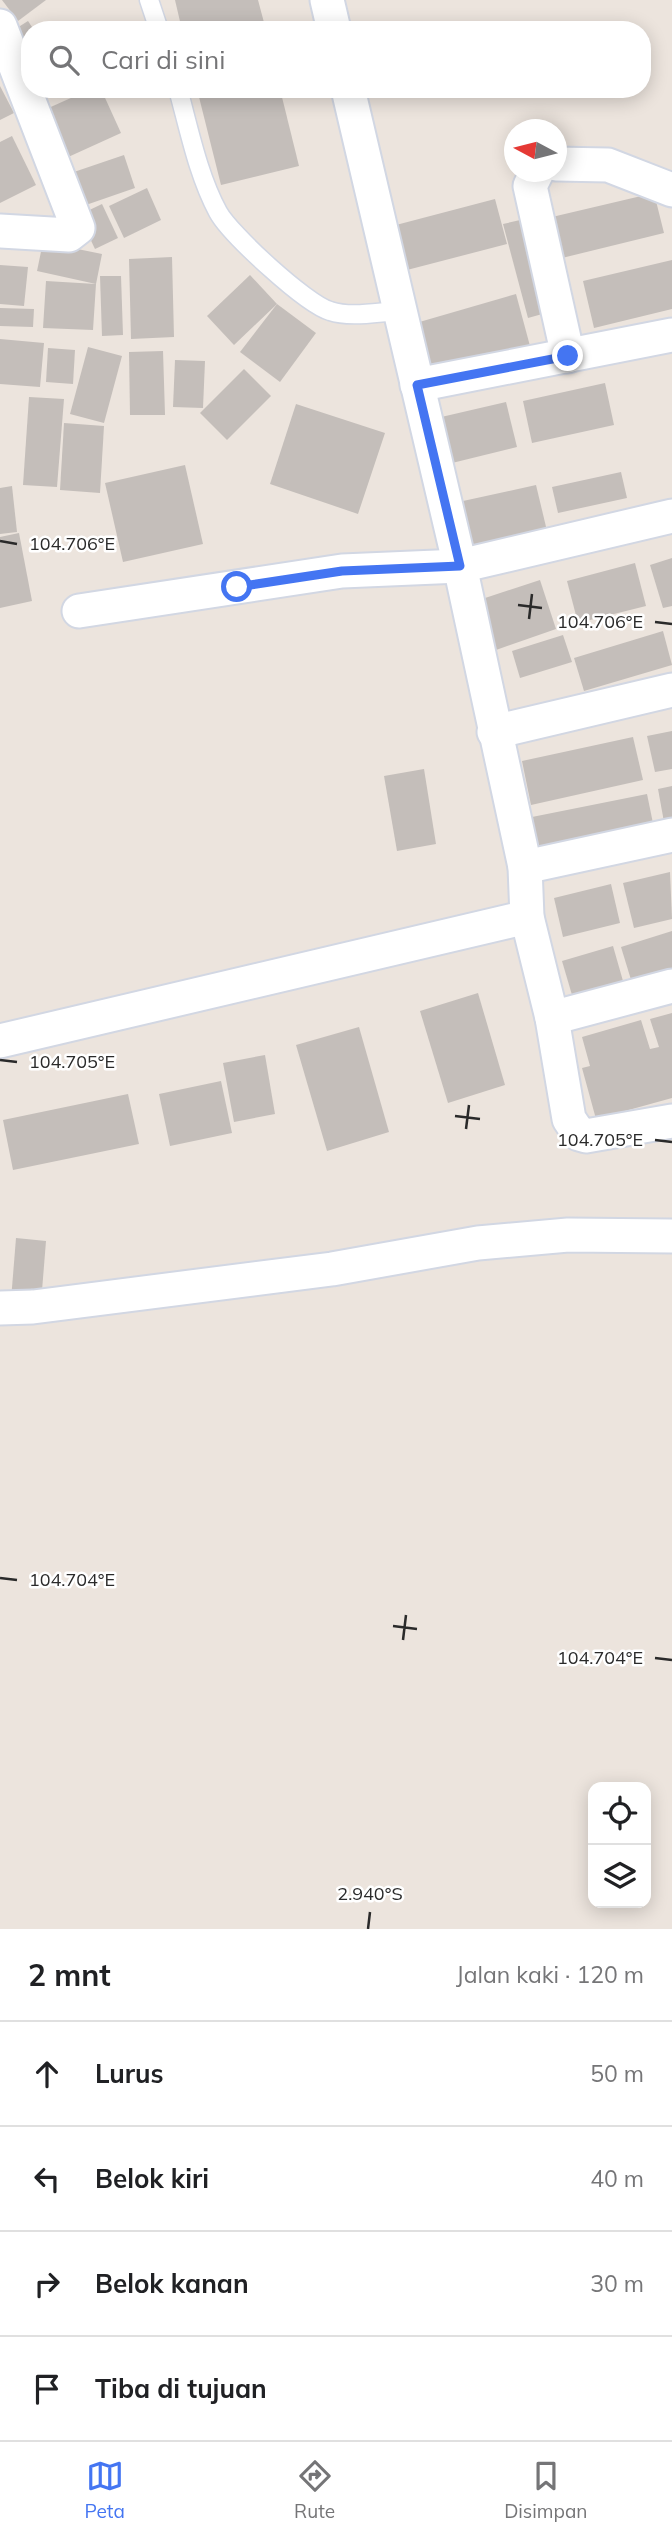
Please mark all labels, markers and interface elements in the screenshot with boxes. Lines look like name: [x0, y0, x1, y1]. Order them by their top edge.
search box: [21, 21, 651, 98]
icon: search: [45, 41, 83, 79]
text: Cari di sini: [101, 43, 225, 76]
north arrow: [504, 119, 567, 182]
route end: [552, 340, 583, 371]
text: 104.706°E: [29, 532, 115, 555]
route start: [221, 571, 252, 602]
text: 104.706°E: [557, 610, 643, 633]
text: 104.705°E: [29, 1050, 115, 1073]
text: 104.705°E: [557, 1128, 643, 1151]
text: 104.704°E: [29, 1568, 115, 1591]
text: 104.704°E: [557, 1646, 643, 1669]
map controls: [588, 1782, 651, 1908]
button: locate: [588, 1782, 651, 1845]
button: layers: [588, 1845, 651, 1908]
text: 2.940°S: [337, 1882, 403, 1905]
text: 2 mnt: [28, 1956, 111, 1994]
text: Jalan kaki · 120 m: [456, 1960, 644, 1989]
icon: ahead: [28, 2055, 66, 2093]
text: Lurus: [95, 2057, 164, 2090]
text: 50 m: [590, 2059, 644, 2088]
icon: left: [28, 2160, 66, 2198]
text: Belok kiri: [95, 2162, 209, 2195]
text: 40 m: [590, 2164, 644, 2193]
icon: right: [28, 2265, 66, 2303]
text: Belok kanan: [95, 2267, 249, 2300]
text: 30 m: [590, 2269, 644, 2298]
icon: arrive: [28, 2370, 66, 2408]
text: Tiba di tujuan: [95, 2372, 267, 2405]
tab: Peta: [85, 2457, 125, 2523]
tab: Rute: [294, 2457, 335, 2523]
tab: Disimpan: [504, 2457, 587, 2523]

